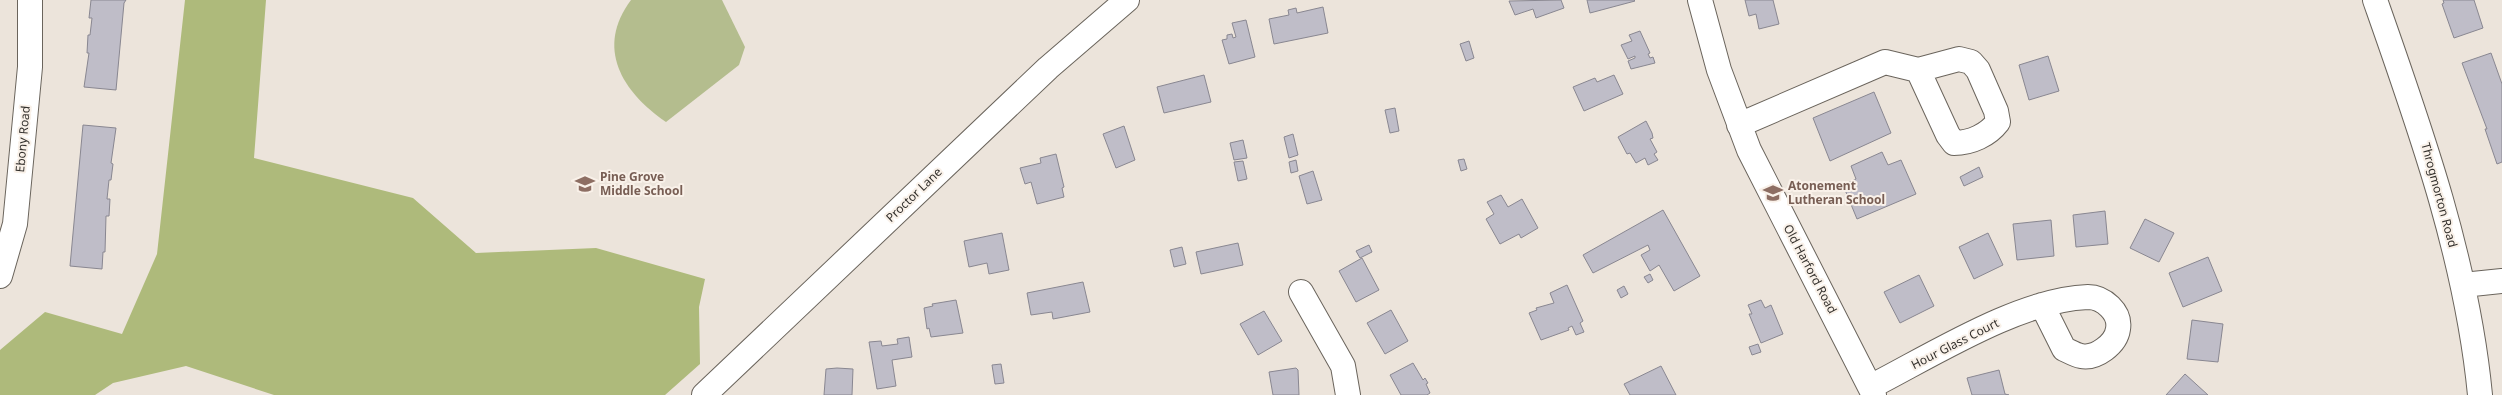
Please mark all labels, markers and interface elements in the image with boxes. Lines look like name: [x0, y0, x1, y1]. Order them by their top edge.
street label: Ebony Road: [11, 105, 34, 173]
street label: Throgmorton Road: [2417, 141, 2462, 249]
street label: Proctor Lane: [882, 163, 946, 226]
place label: Pine Grove Middle School: [600, 168, 683, 199]
school or university icon: Pine Grove Middle School: [574, 173, 596, 195]
place label: Atonement Lutheran School: [1788, 177, 1885, 208]
school or university icon: Atonement Lutheran School: [1762, 182, 1784, 204]
street label: Old Harford Road: [1780, 221, 1841, 316]
street label: Hour Glass Court: [1908, 314, 2002, 373]

